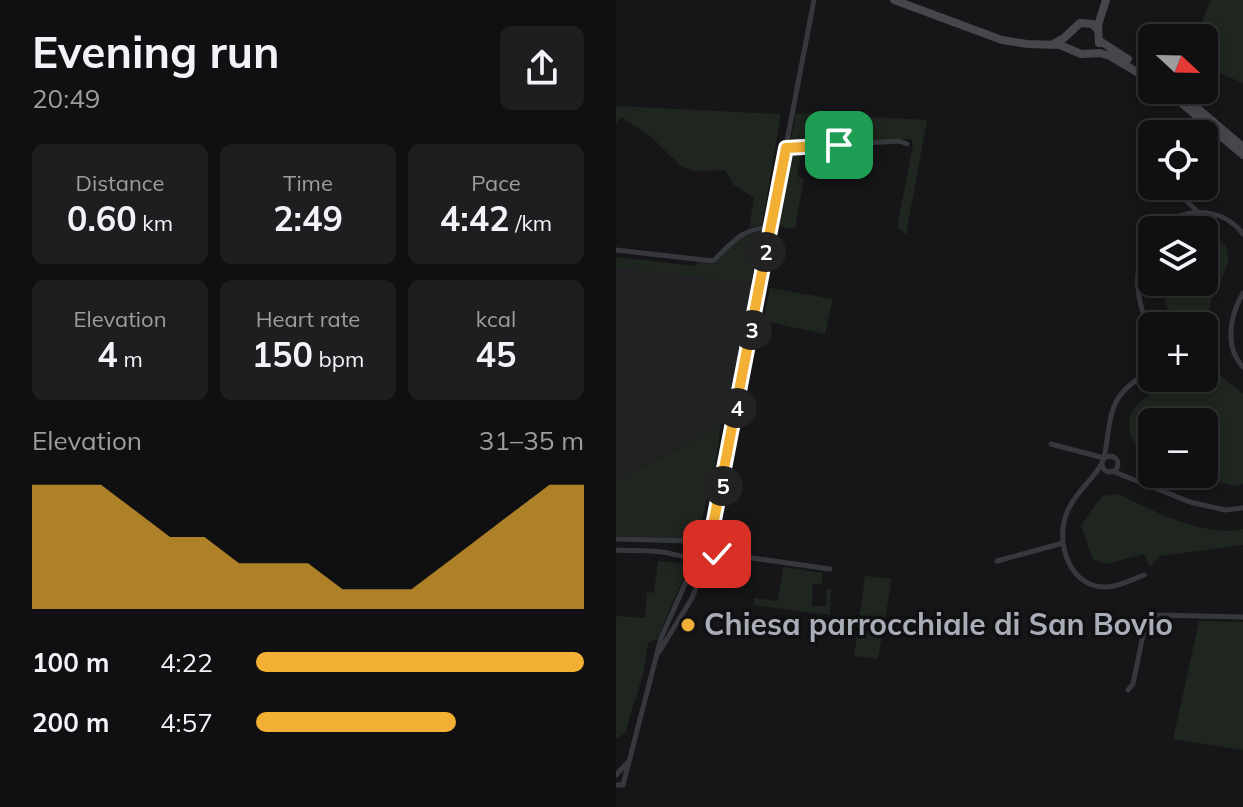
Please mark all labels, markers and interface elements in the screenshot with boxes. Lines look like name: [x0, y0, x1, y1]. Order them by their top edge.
text: Evening run: [32, 24, 279, 79]
north arrow: [1138, 24, 1218, 104]
map controls: [1138, 24, 1218, 488]
button: share: [500, 26, 584, 110]
text: 20:49: [32, 82, 100, 115]
pin: [805, 111, 873, 179]
button: locate: [1138, 120, 1218, 200]
icon: arrive: [817, 123, 861, 167]
text: Distance: [76, 169, 164, 197]
text: Time: [283, 169, 333, 197]
text: Pace: [471, 169, 521, 197]
text: 0.60: [67, 197, 137, 240]
text: 2:49: [273, 197, 343, 240]
text: 4:42: [440, 197, 510, 240]
text: km: [137, 209, 173, 237]
text: /km: [510, 209, 552, 237]
button: layers: [1138, 216, 1218, 296]
pin: 2: [746, 232, 786, 272]
text: 2: [759, 238, 773, 266]
text: Elevation: [73, 305, 167, 333]
text: Heart rate: [256, 305, 360, 333]
text: kcal: [476, 305, 516, 333]
pin: 3: [732, 310, 772, 350]
button: +: [1138, 312, 1218, 392]
text: 3: [745, 316, 759, 344]
text: 4: [97, 333, 118, 376]
text: 150: [252, 333, 313, 376]
text: 45: [476, 333, 516, 376]
text: m: [118, 345, 143, 373]
text: bpm: [313, 345, 364, 373]
pin: 4: [717, 388, 757, 428]
text: 4: [730, 394, 744, 422]
button: −: [1138, 408, 1218, 488]
text: Elevation: [32, 424, 142, 457]
text: 31–35 m: [479, 424, 584, 457]
pin: 5: [703, 466, 743, 506]
text: 5: [716, 472, 730, 500]
pin: [683, 520, 751, 588]
icon: check: [695, 532, 739, 576]
place label: Chiesa parrocchiale di San Bovio: [704, 605, 1173, 643]
marker: Chiesa parrocchiale di San Bovio: [679, 616, 697, 634]
text: 100 m: [32, 646, 109, 679]
text: 4:22: [160, 646, 213, 679]
text: 200 m: [32, 706, 109, 739]
text: 4:57: [160, 706, 213, 739]

